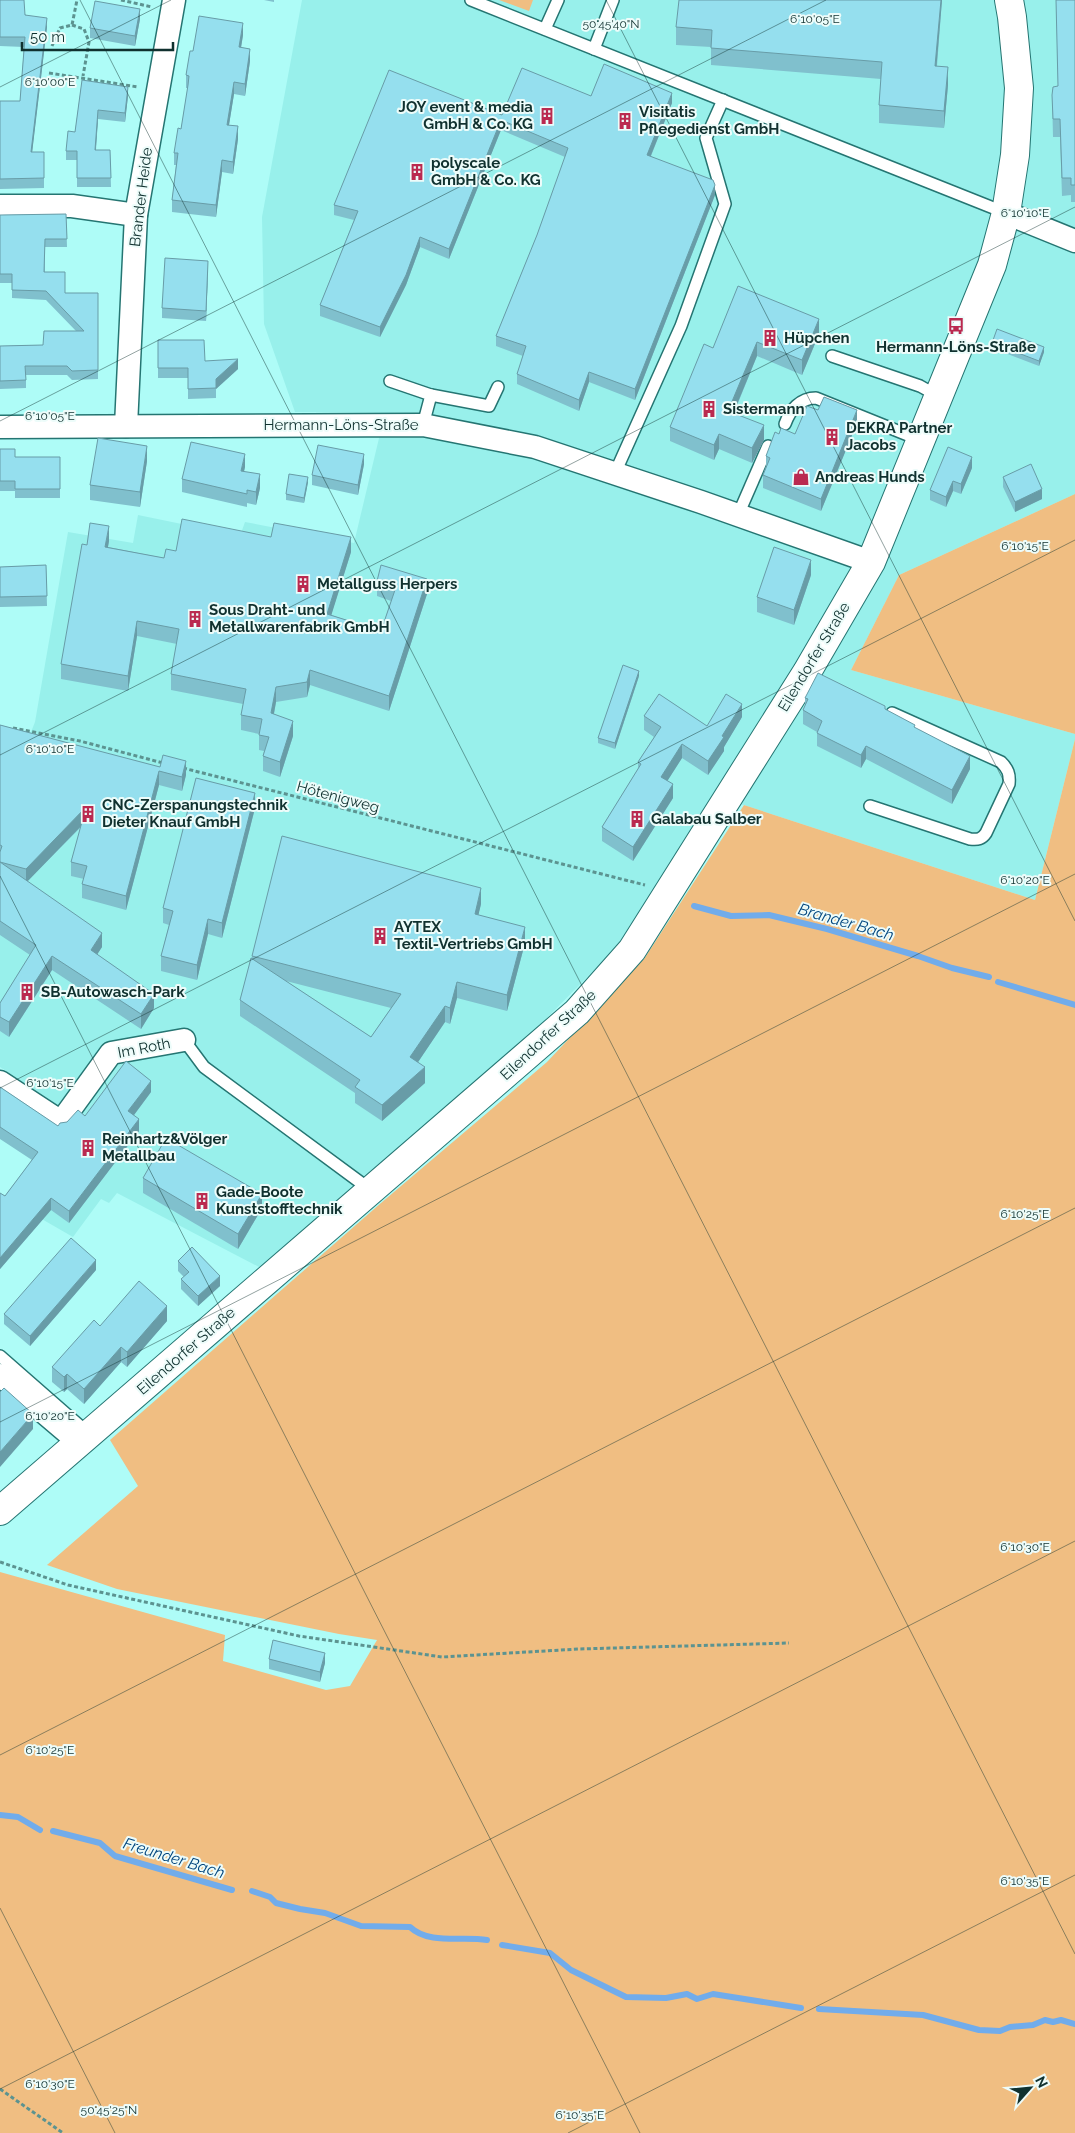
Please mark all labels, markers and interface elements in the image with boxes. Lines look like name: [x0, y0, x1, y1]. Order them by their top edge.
text: 6°10'05"E: [790, 12, 840, 26]
text: 50°45'40"N: [583, 17, 639, 31]
scale bar: [22, 20, 174, 52]
text: 50 m: [30, 28, 65, 46]
text: 6°10'00"E: [25, 75, 75, 89]
place label: JOY event & media GmbH & Co. KG: [399, 98, 533, 133]
place label: Visitatis Pflegedienst GmbH: [639, 103, 779, 138]
building icon: JOY event & media GmbH & Co. KG: [537, 106, 557, 126]
building icon: Visitatis Pflegedienst GmbH: [615, 111, 635, 131]
street label: Brander Heide: [126, 146, 156, 248]
place label: polyscale GmbH & Co. KG: [431, 154, 541, 189]
building icon: polyscale GmbH & Co. KG: [407, 162, 427, 182]
text: 6°10'10"E: [1001, 206, 1049, 220]
bus stop icon: Hermann-Löns-Straße: [946, 316, 966, 336]
building icon: Hüpchen: [760, 328, 780, 348]
place label: Hüpchen: [784, 329, 850, 347]
place label: Hermann-Löns-Straße: [876, 338, 1036, 356]
building icon: Sistermann: [699, 399, 719, 419]
place label: Sistermann: [723, 400, 805, 418]
text: 6°10'05"E: [25, 409, 75, 423]
street label: Hermann-Löns-Straße: [263, 416, 419, 434]
place label: DEKRA Partner Jacobs: [846, 419, 952, 454]
building icon: DEKRA Partner Jacobs: [822, 427, 842, 447]
shop icon: Andreas Hunds: [791, 467, 811, 487]
place label: Andreas Hunds: [815, 468, 925, 486]
text: 6°10'15"E: [1001, 539, 1049, 553]
building icon: Metallguss Herpers: [293, 574, 313, 594]
place label: Metallguss Herpers: [317, 575, 457, 593]
street label: Eilendorfer Straße: [774, 599, 854, 715]
place label: Sous Draht- und Metallwarenfabrik GmbH: [209, 601, 390, 636]
building icon: Sous Draht- und Metallwarenfabrik GmbH: [185, 609, 205, 629]
text: 6°10'10"E: [26, 742, 74, 756]
street label: Hötenigweg: [295, 777, 381, 817]
place label: CNC-Zerspanungstechnik Dieter Knauf GmbH: [102, 796, 288, 831]
building icon: CNC-Zerspanungstechnik Dieter Knauf GmbH: [78, 804, 98, 824]
building icon: Galabau Salber: [627, 809, 647, 829]
place label: Galabau Salber: [651, 810, 762, 828]
text: 6°10'20"E: [1000, 873, 1050, 887]
water label: Brander Bach: [796, 899, 896, 945]
place label: AYTEX Textil-Vertriebs GmbH: [394, 918, 553, 953]
building icon: AYTEX Textil-Vertriebs GmbH: [370, 926, 390, 946]
building icon: SB-Autowasch-Park: [17, 982, 37, 1002]
place label: SB-Autowasch-Park: [41, 983, 185, 1001]
street label: Eilendorfer Straße: [496, 986, 600, 1084]
street label: Im Roth: [116, 1034, 172, 1062]
text: 6°10'15"E: [26, 1076, 74, 1090]
place label: Reinhartz&Völger Metallbau: [102, 1130, 228, 1165]
building icon: Reinhartz&Völger Metallbau: [78, 1138, 98, 1158]
place label: Gade-Boote Kunststofftechnik: [216, 1183, 343, 1218]
building icon: Gade-Boote Kunststofftechnik: [192, 1191, 212, 1211]
text: 6°10'25"E: [1001, 1207, 1049, 1221]
street label: Eilendorfer Straße: [133, 1303, 239, 1399]
text: 6°10'20"E: [25, 1409, 75, 1423]
text: 6°10'30"E: [1000, 1540, 1050, 1554]
text: 6°10'25"E: [26, 1743, 74, 1757]
water label: Freunder Bach: [121, 1834, 227, 1882]
text: 6°10'35"E: [1001, 1874, 1049, 1888]
north arrow: [1005, 2063, 1055, 2113]
text: N: [1032, 2074, 1051, 2090]
text: 6°10'30"E: [25, 2077, 75, 2091]
text: 50°45'25"N: [81, 2103, 137, 2117]
text: 6°10'35"E: [556, 2108, 604, 2122]

